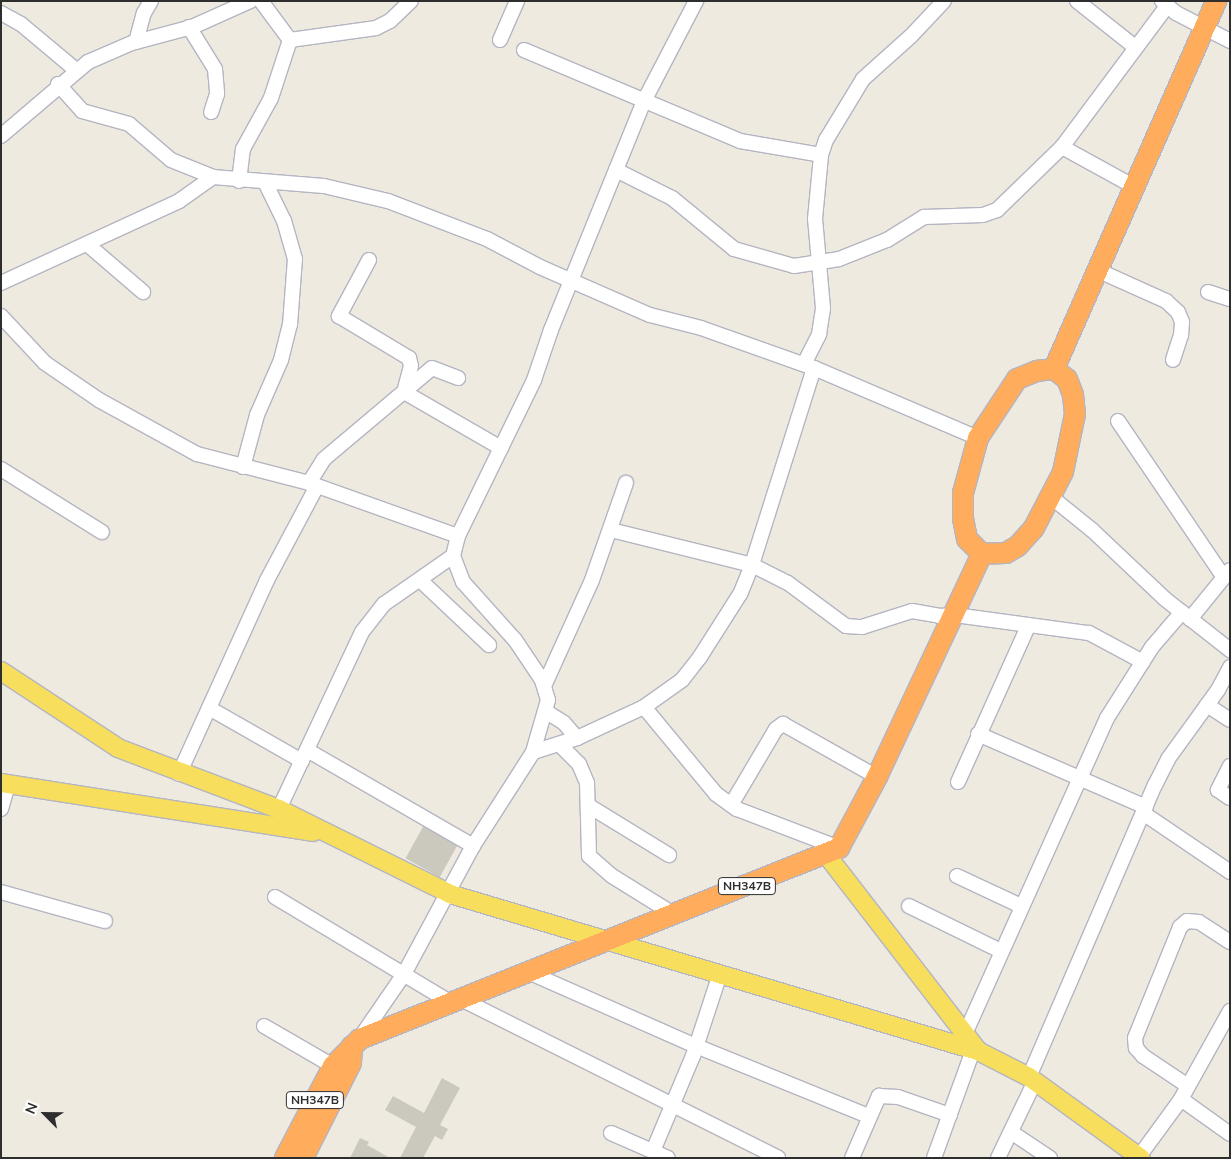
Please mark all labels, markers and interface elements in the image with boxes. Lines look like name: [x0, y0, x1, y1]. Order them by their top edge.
road number: NH347B: [717, 876, 777, 896]
north arrow: [20, 1089, 70, 1139]
road number: NH347B: [285, 1090, 345, 1110]
text: N: [21, 1100, 42, 1117]

